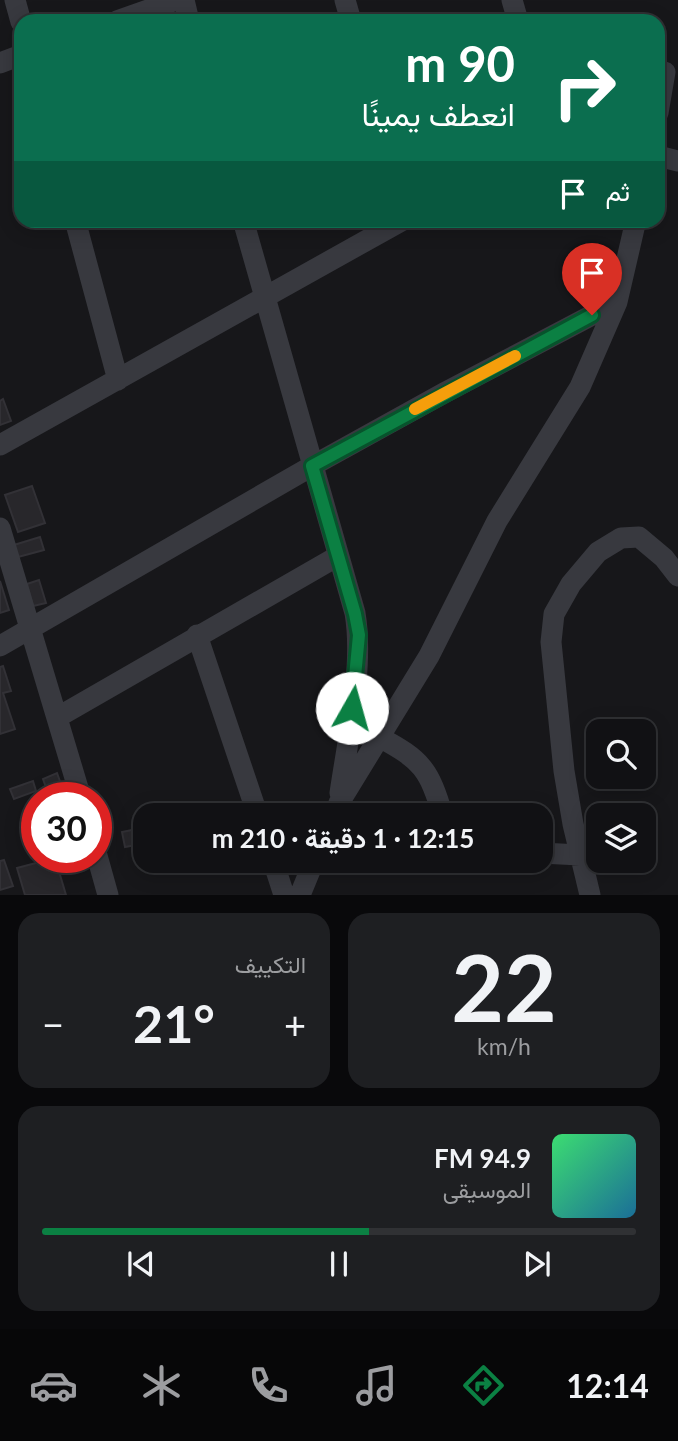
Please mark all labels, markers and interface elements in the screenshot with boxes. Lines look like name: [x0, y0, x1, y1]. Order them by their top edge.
text: 90 m: [405, 34, 515, 92]
icon: right: [539, 42, 630, 133]
text: انعطف يمينًا: [362, 94, 515, 133]
icon: arrive: [554, 175, 592, 213]
text: ثم: [606, 175, 630, 207]
pin: [562, 243, 622, 315]
icon: arrive: [573, 254, 611, 292]
position arrow: [315, 671, 389, 745]
map controls: [586, 719, 656, 873]
button: search: [586, 719, 656, 789]
speed limit sign: 30: [21, 782, 112, 873]
button: layers: [586, 803, 656, 873]
text: 12:15 · 1 دقيقة · 210 m: [212, 822, 474, 854]
text: 22: [451, 932, 557, 1041]
text: التكييف: [235, 950, 306, 978]
text: 21°: [133, 992, 215, 1054]
text: −: [42, 1001, 64, 1047]
text: +: [284, 1001, 306, 1047]
text: km/h: [477, 1032, 531, 1060]
text: 94.9 FM: [434, 1142, 531, 1174]
text: الموسيقى: [443, 1175, 531, 1203]
icon: previous: [122, 1245, 160, 1283]
icon: pause: [320, 1245, 358, 1283]
icon: next: [518, 1245, 556, 1283]
icon: car: [29, 1361, 78, 1410]
icon: climate: [137, 1361, 186, 1410]
icon: phone: [244, 1361, 293, 1410]
icon: music: [352, 1361, 401, 1410]
icon: directions: [459, 1361, 508, 1410]
text: 12:14: [566, 1366, 649, 1405]

